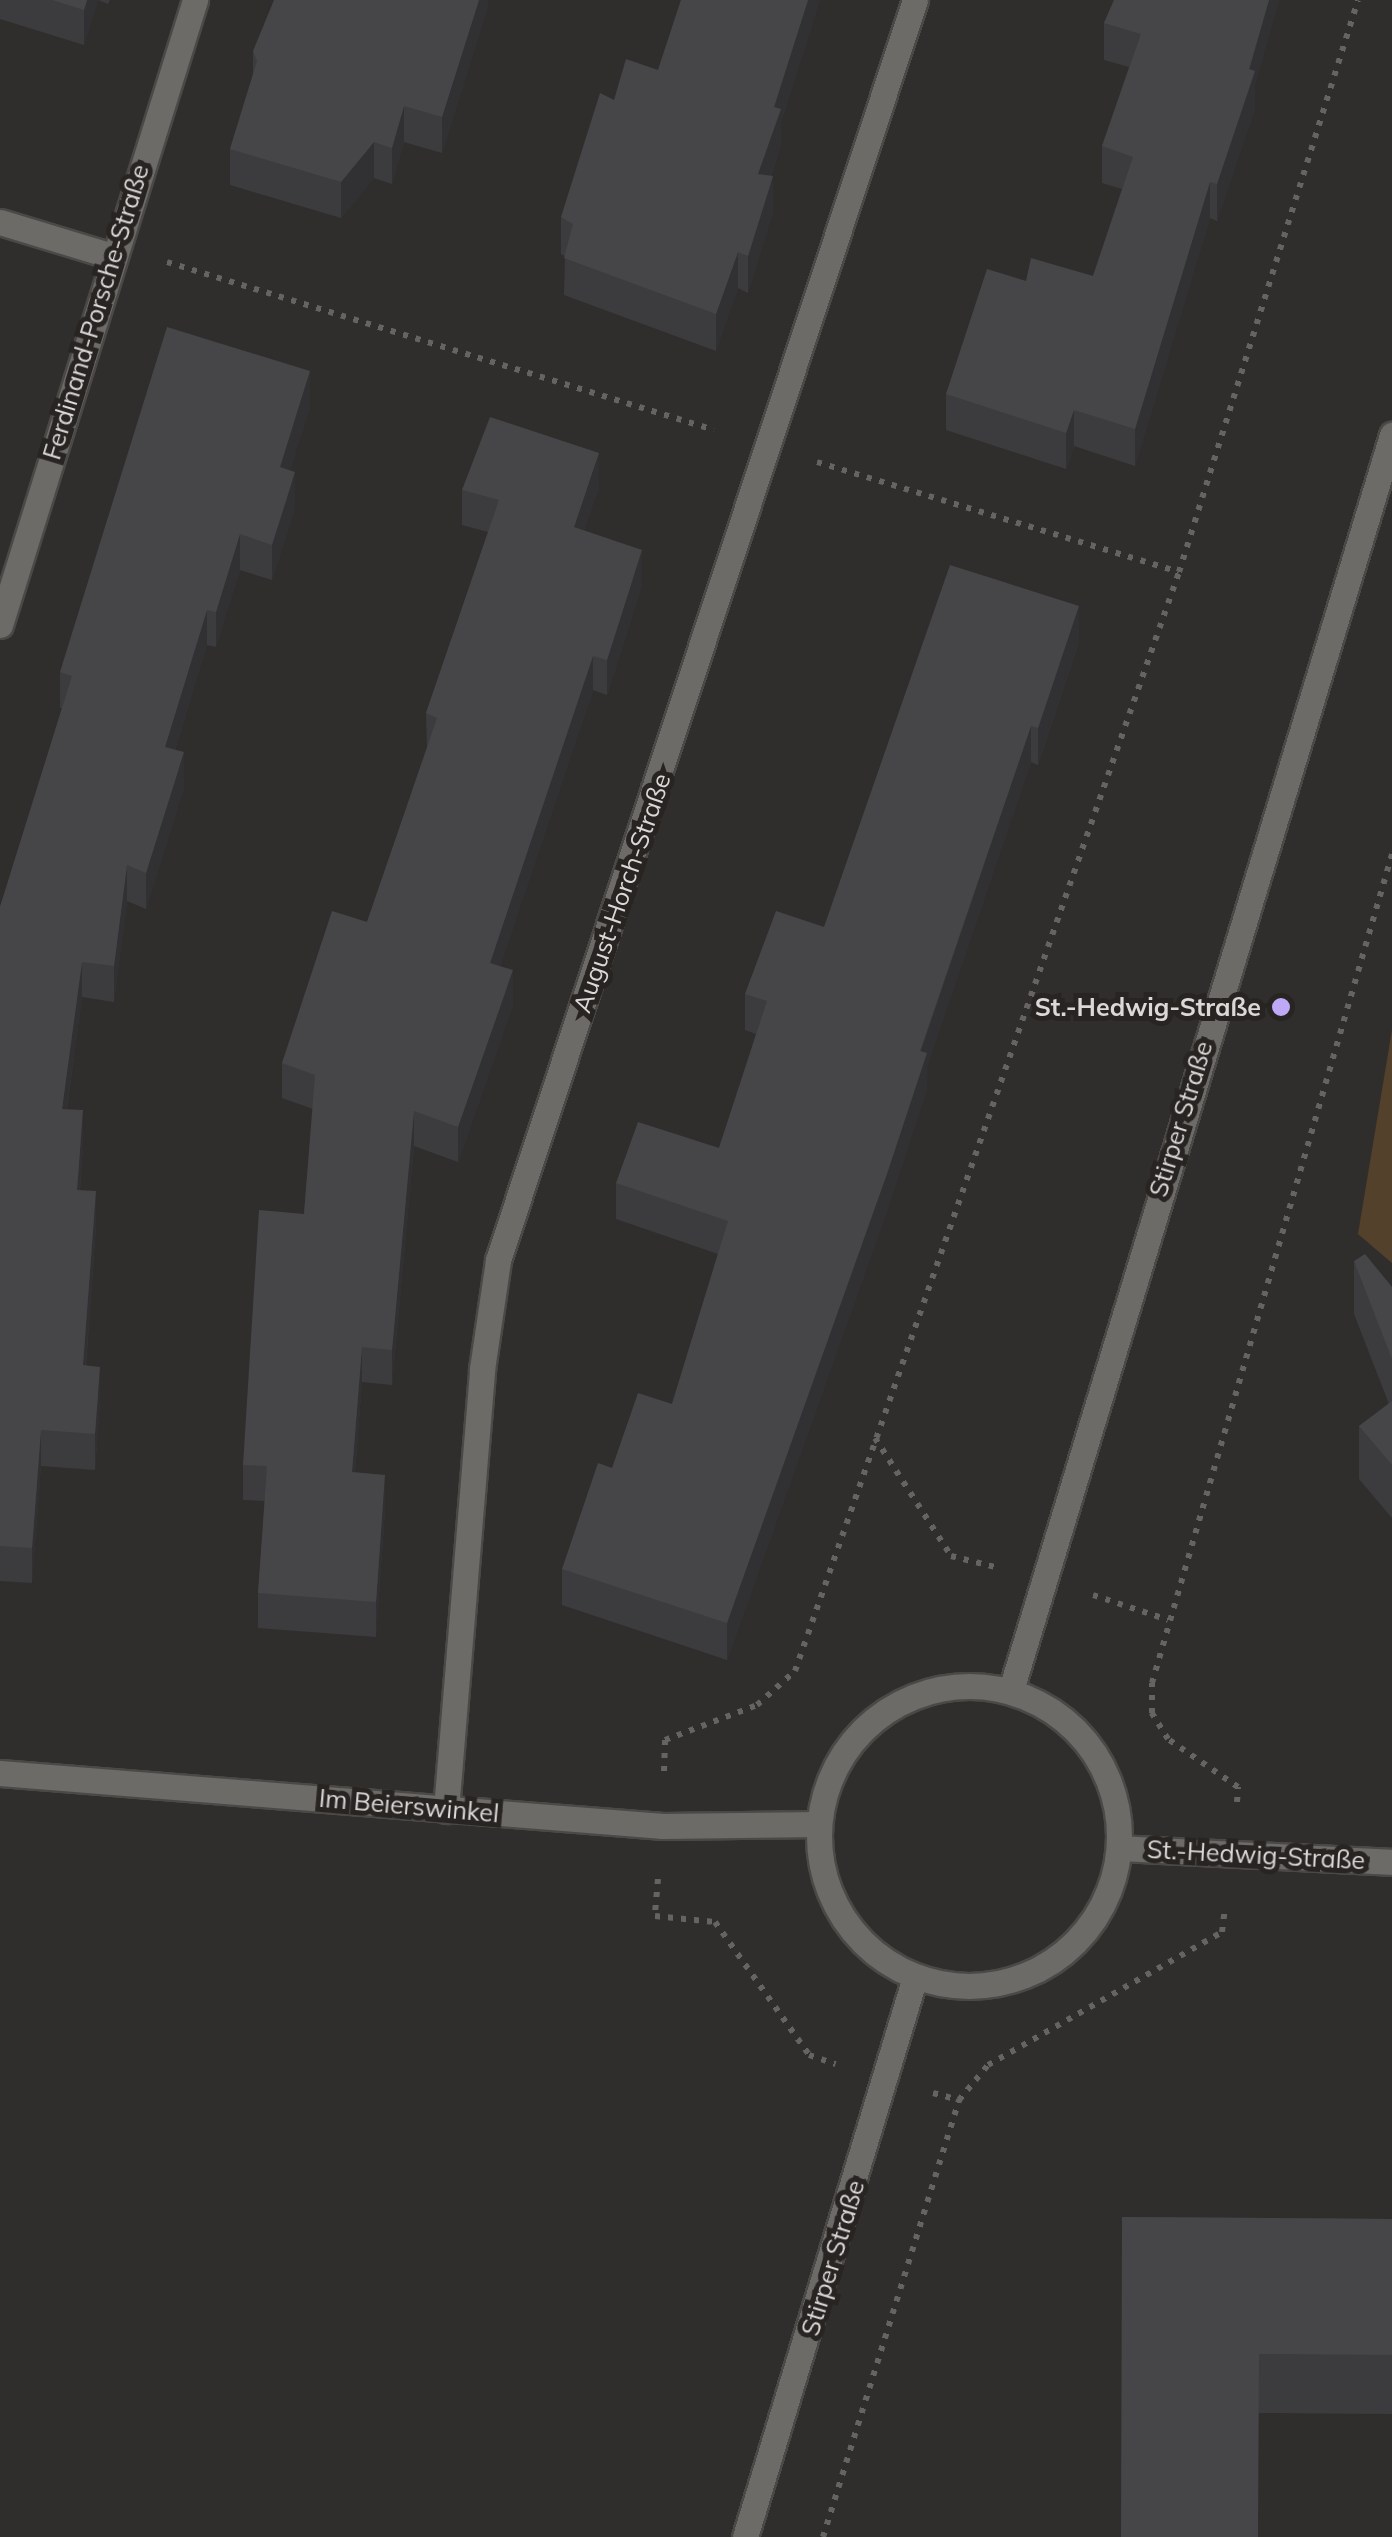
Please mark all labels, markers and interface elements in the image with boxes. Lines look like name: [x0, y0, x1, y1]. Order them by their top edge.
street label: Ferdinand-Porsche-Straße: [37, 161, 155, 463]
street label: August-Horch-Straße: [567, 769, 677, 1017]
place label: St.-Hedwig-Straße: [1035, 992, 1261, 1022]
marker: St.-Hedwig-Straße: [1270, 996, 1292, 1018]
street label: Stirper Straße: [1143, 1038, 1219, 1200]
street label: Im Beierswinkel: [318, 1783, 500, 1829]
street label: St.-Hedwig-Straße: [1146, 1834, 1366, 1876]
street label: Stirper Straße: [795, 2177, 871, 2339]

